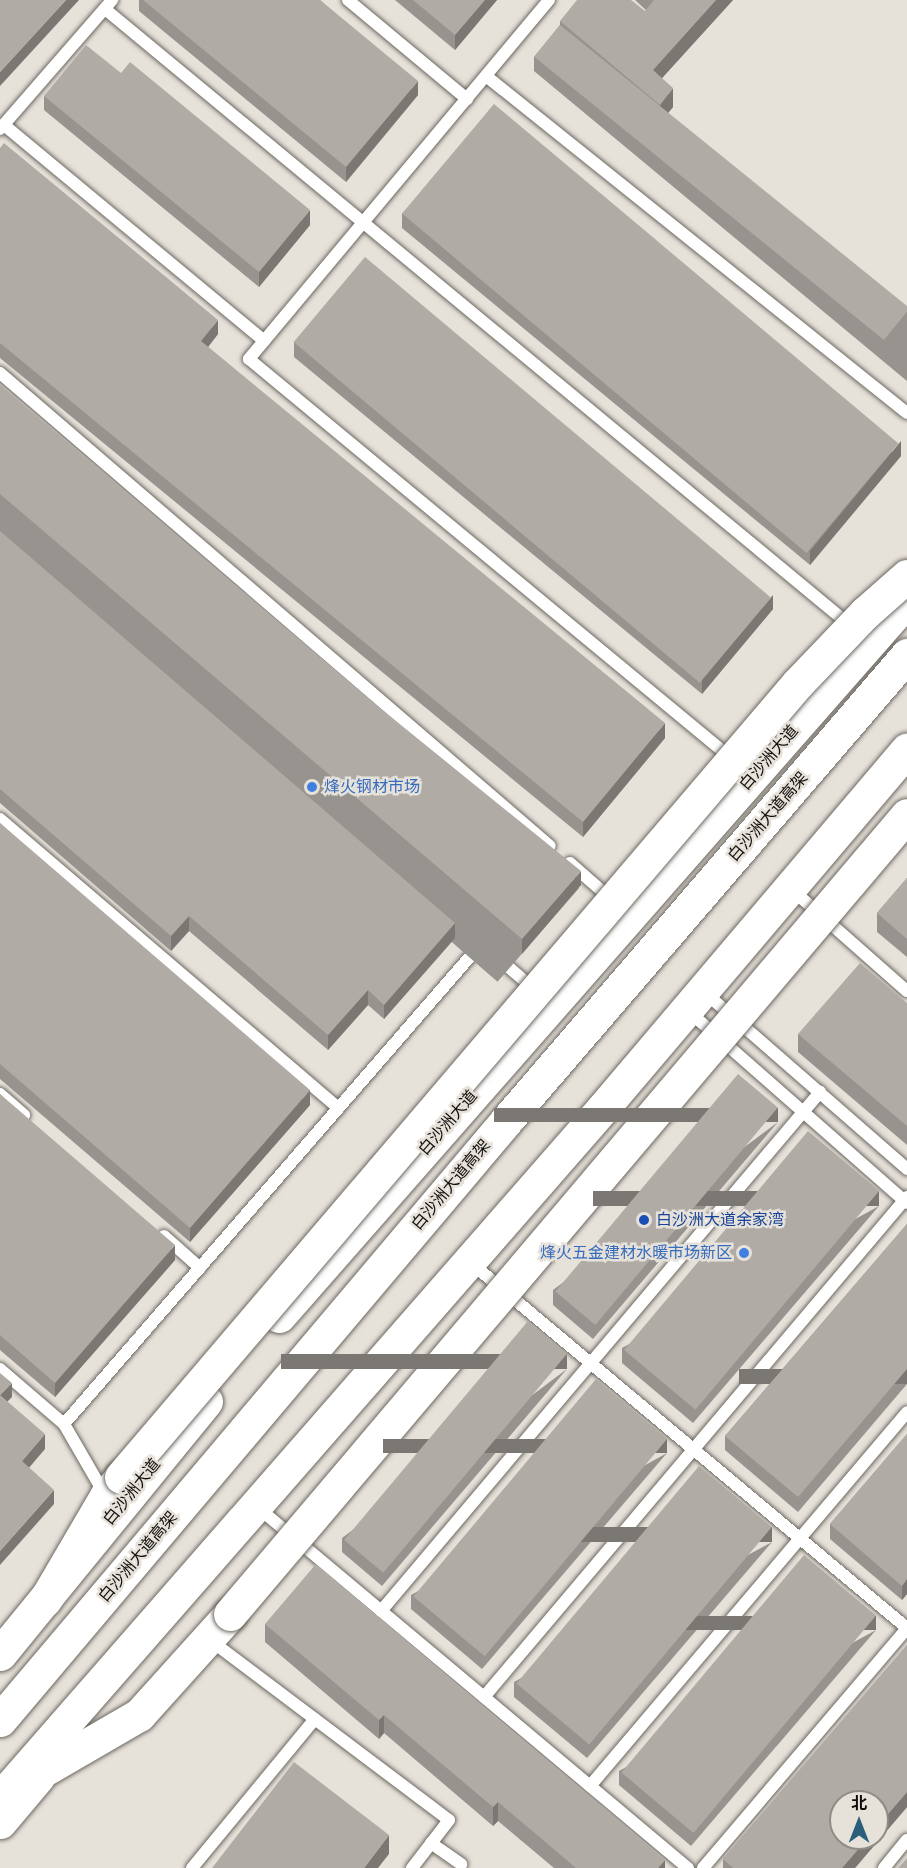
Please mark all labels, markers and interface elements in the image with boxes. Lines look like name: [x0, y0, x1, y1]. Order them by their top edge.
street label: 白沙洲大道: [736, 722, 802, 794]
street label: 白沙洲大道高架: [724, 768, 812, 866]
place label: 烽火钢材市场: [324, 777, 420, 797]
marker: 烽火钢材市场: [305, 780, 319, 794]
street label: 白沙洲大道: [415, 1087, 481, 1159]
street label: 白沙洲大道高架: [408, 1136, 494, 1234]
place label: 白沙洲大道余家湾: [656, 1210, 784, 1230]
marker: 白沙洲大道余家湾: [637, 1213, 651, 1227]
place label: 烽火五金建材水暖市场新区: [540, 1243, 732, 1263]
marker: 烽火五金建材水暖市场新区: [737, 1246, 751, 1260]
street label: 白沙洲大道: [99, 1455, 165, 1529]
street label: 白沙洲大道高架: [95, 1508, 181, 1606]
north arrow: [829, 1790, 889, 1850]
text: 北: [851, 1794, 867, 1813]

